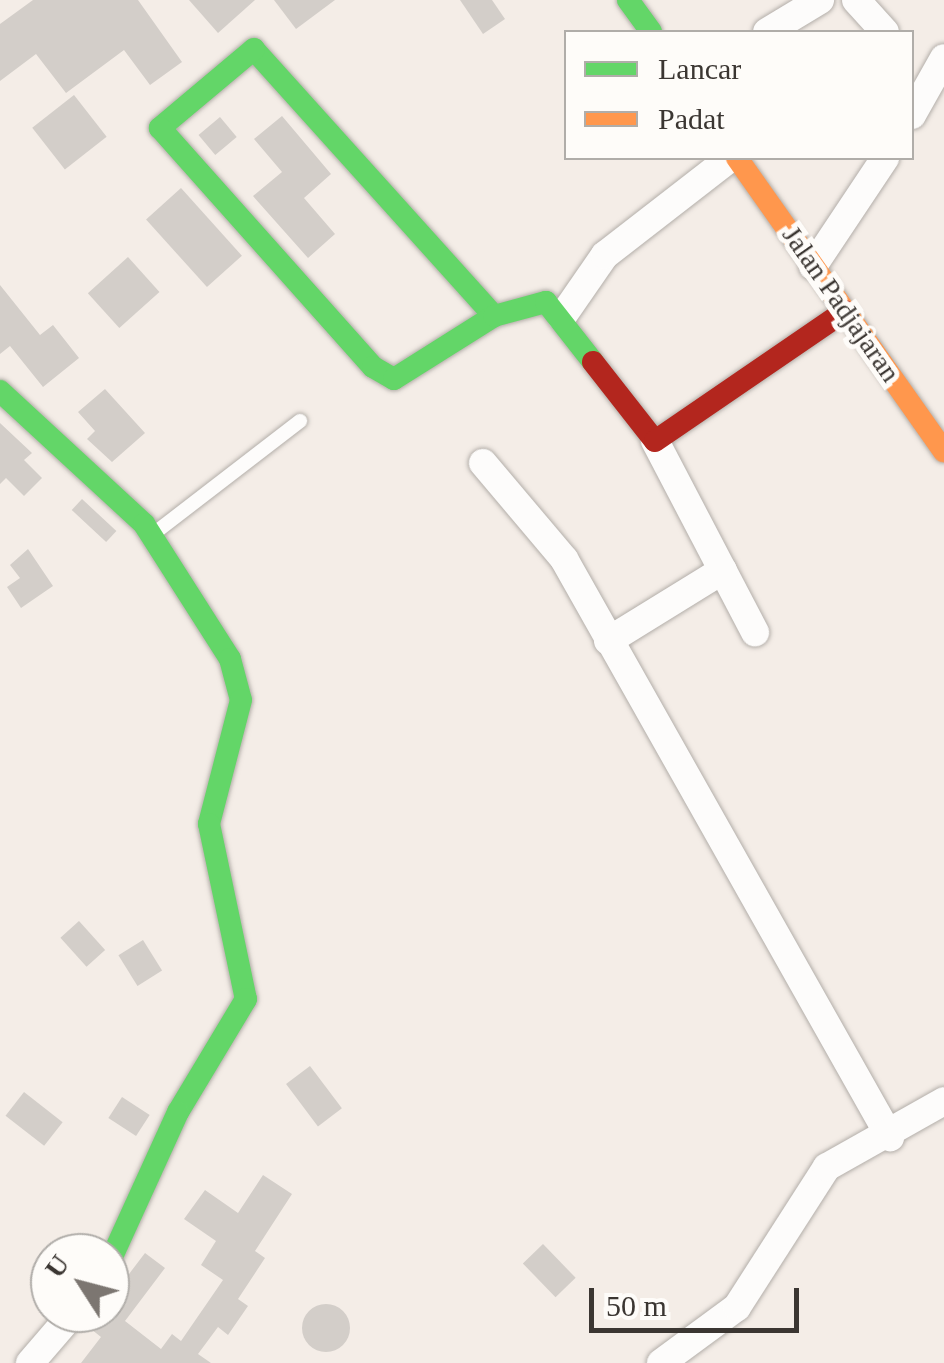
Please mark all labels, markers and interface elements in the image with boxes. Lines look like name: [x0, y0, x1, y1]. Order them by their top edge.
legend: [564, 30, 914, 160]
text: Lancar: [658, 52, 741, 85]
text: Padat: [658, 102, 725, 135]
street label: Jalan Padjajaran: [775, 220, 907, 388]
north arrow: [30, 1233, 130, 1333]
text: U: [38, 1249, 75, 1284]
scale bar: [594, 1268, 804, 1330]
text: 50 m: [606, 1289, 667, 1322]

